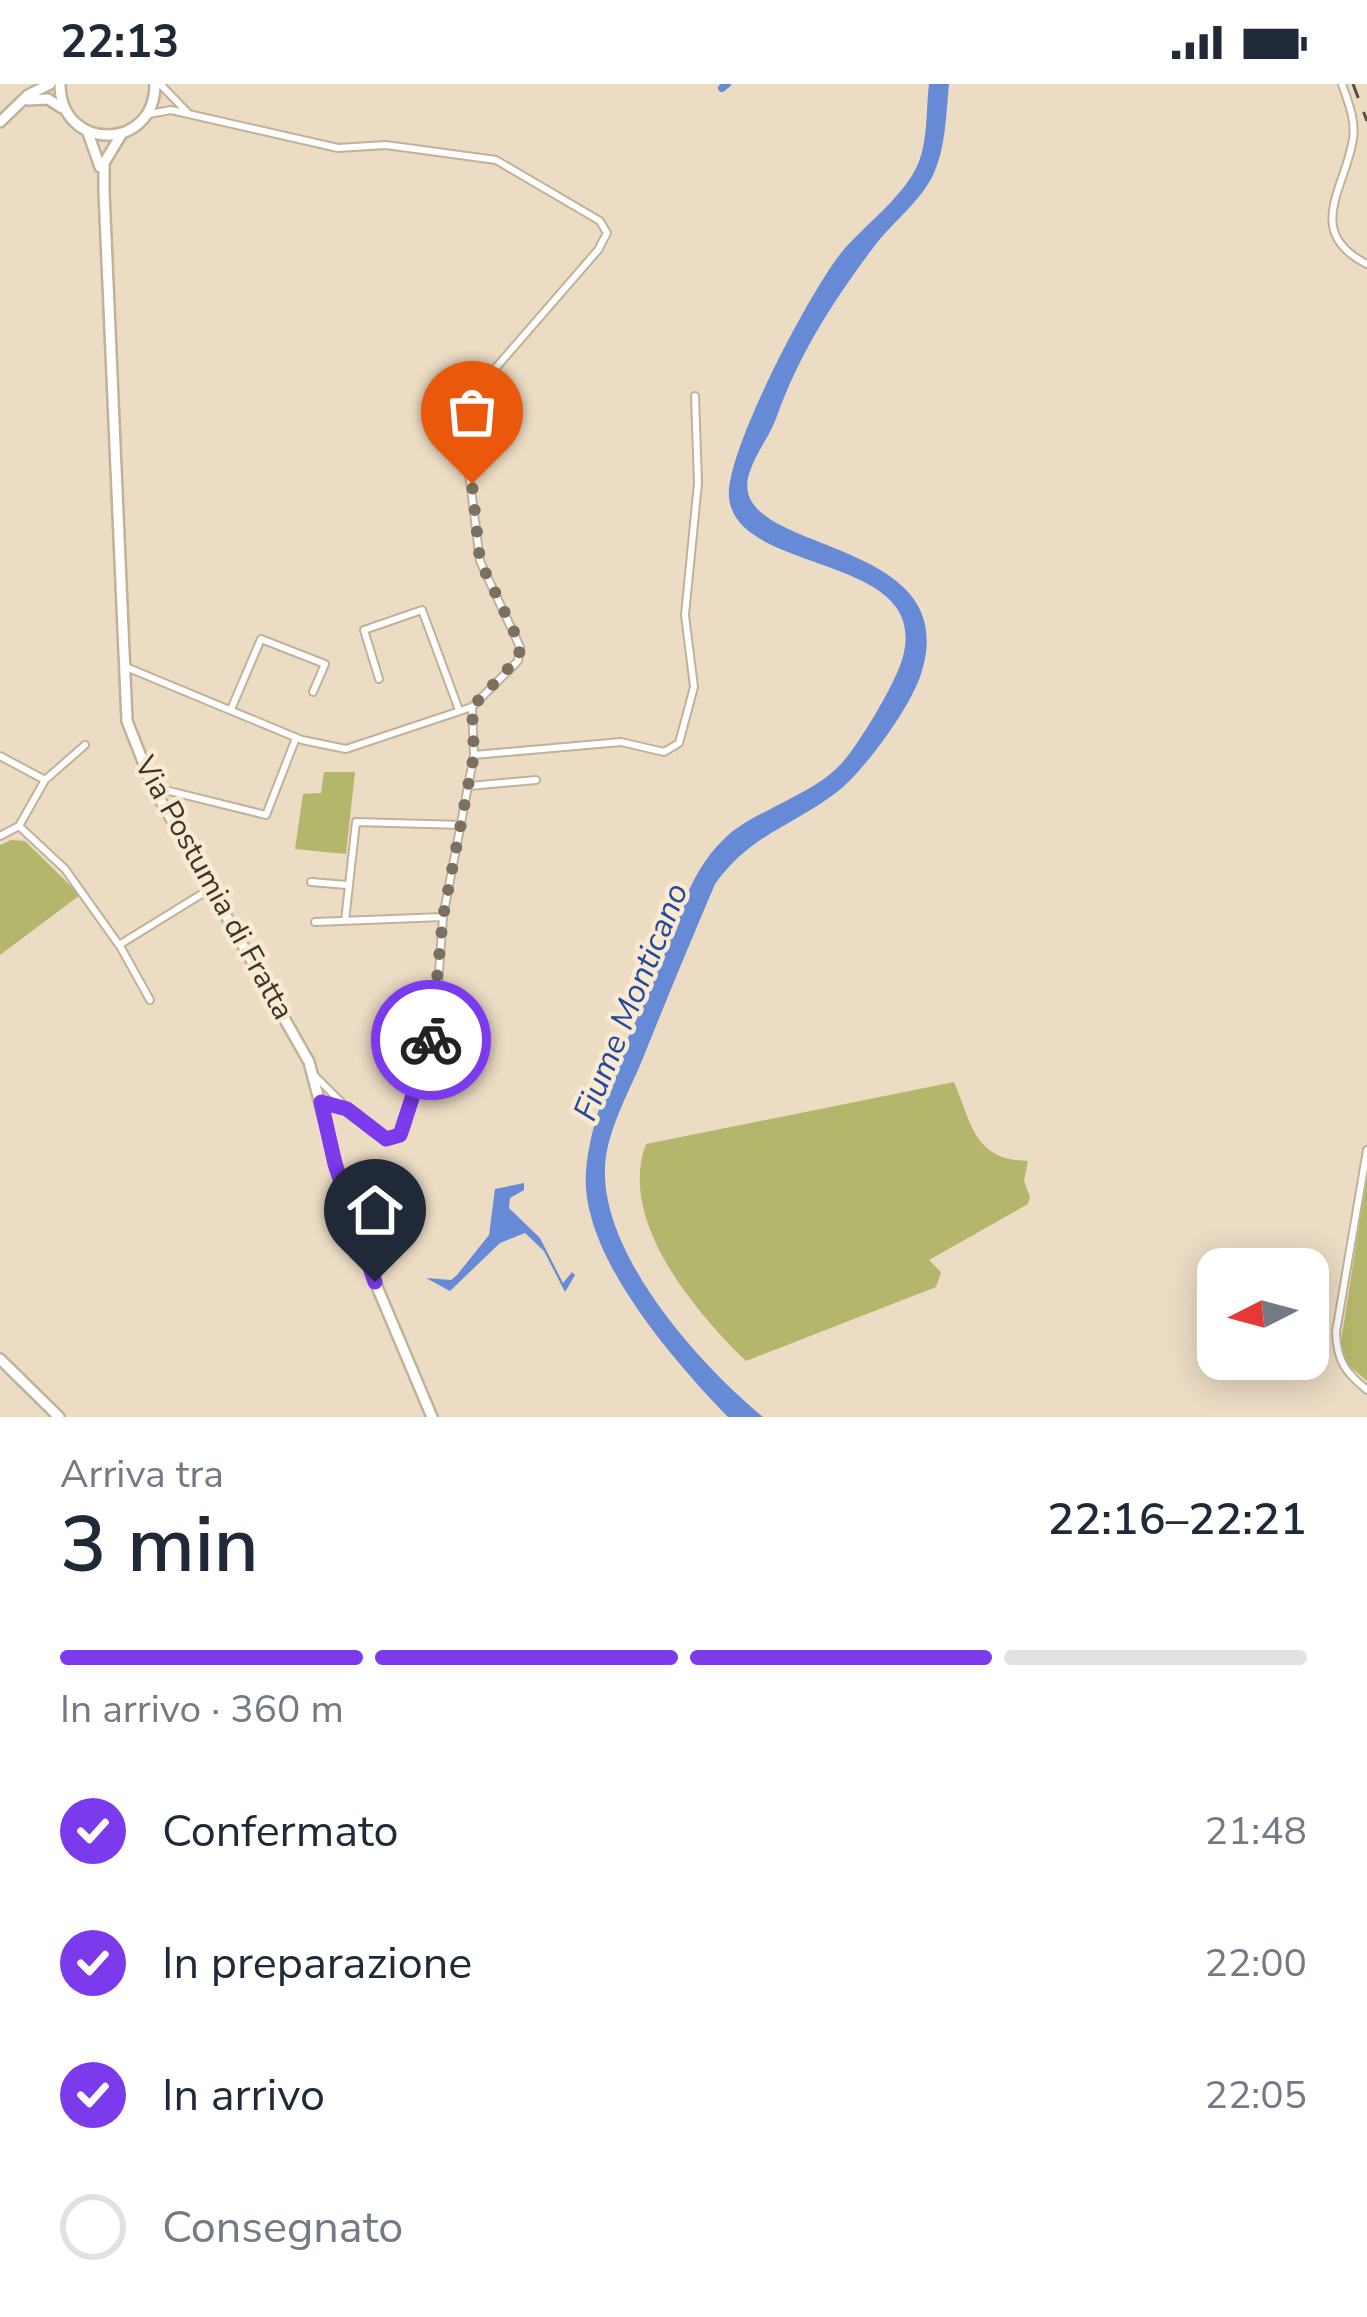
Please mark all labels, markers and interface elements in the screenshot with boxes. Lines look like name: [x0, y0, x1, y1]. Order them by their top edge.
text: 22:13: [60, 12, 179, 73]
pin: [421, 361, 523, 484]
icon: bag: [439, 379, 505, 445]
street label: Via Postumia di Fratta: [124, 748, 304, 1027]
water label: Fiume Monticano: [563, 876, 699, 1128]
courier: [371, 980, 491, 1100]
icon: bike: [398, 1007, 464, 1073]
pin: [324, 1159, 426, 1282]
icon: home: [342, 1177, 408, 1243]
north arrow: [1197, 1248, 1329, 1380]
map controls: [1197, 1248, 1329, 1380]
text: Arriva tra: [60, 1448, 224, 1501]
text: 22:16–22:21: [1047, 1489, 1307, 1550]
text: 3 min: [60, 1492, 259, 1599]
text: In arrivo · 360 m: [60, 1683, 344, 1736]
icon: check: [60, 1798, 126, 1864]
text: Confermato: [162, 1801, 399, 1862]
text: 21:48: [1205, 1805, 1307, 1858]
icon: check: [60, 1930, 126, 1996]
text: In preparazione: [162, 1933, 472, 1994]
text: 22:00: [1205, 1937, 1307, 1990]
icon: check: [60, 2062, 126, 2128]
text: In arrivo: [162, 2065, 325, 2126]
text: 22:05: [1205, 2069, 1307, 2122]
text: Consegnato: [162, 2197, 403, 2258]

